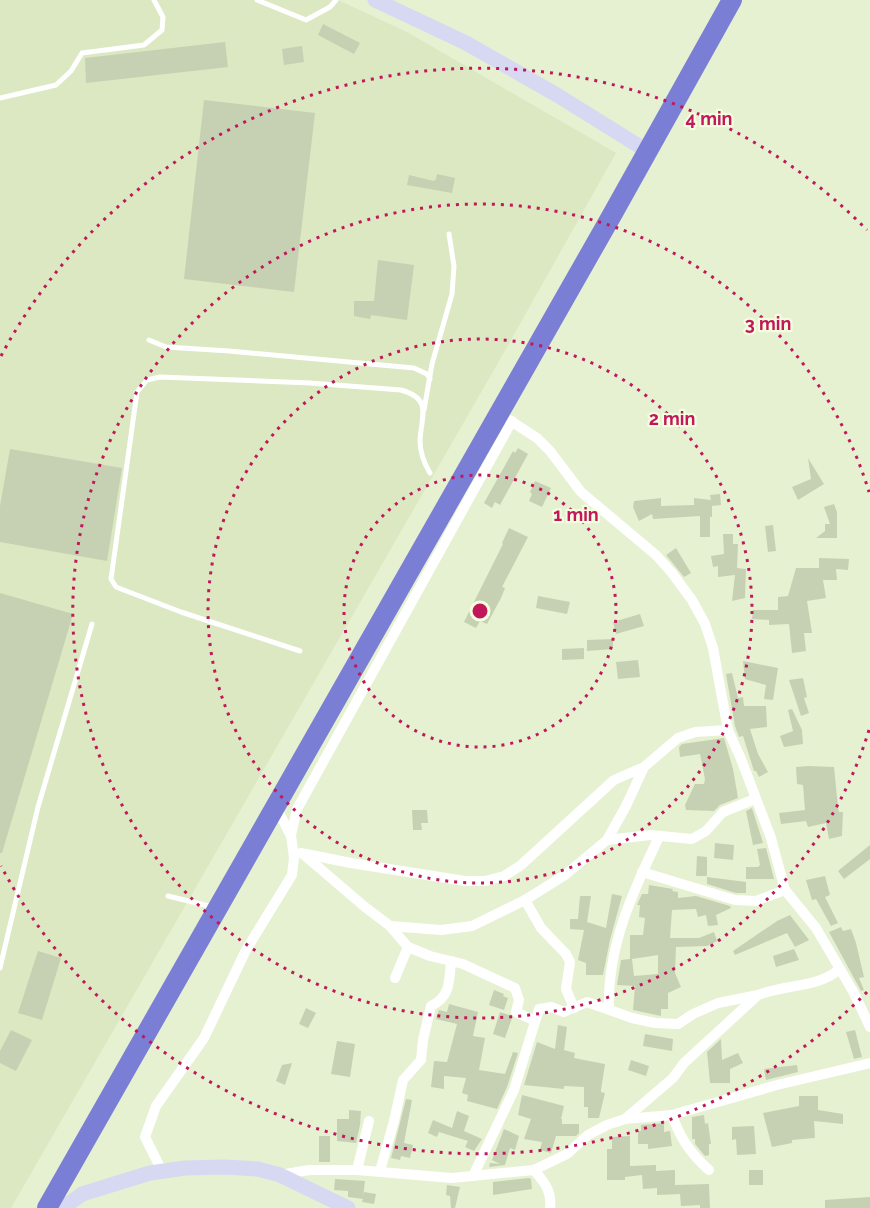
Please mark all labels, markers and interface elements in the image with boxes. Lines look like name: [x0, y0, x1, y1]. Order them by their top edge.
text: 4 min: [686, 108, 732, 129]
text: 3 min: [745, 313, 791, 334]
text: 2 min: [649, 408, 695, 429]
text: 1 min: [553, 504, 599, 525]
centre of rings: [470, 601, 490, 621]

